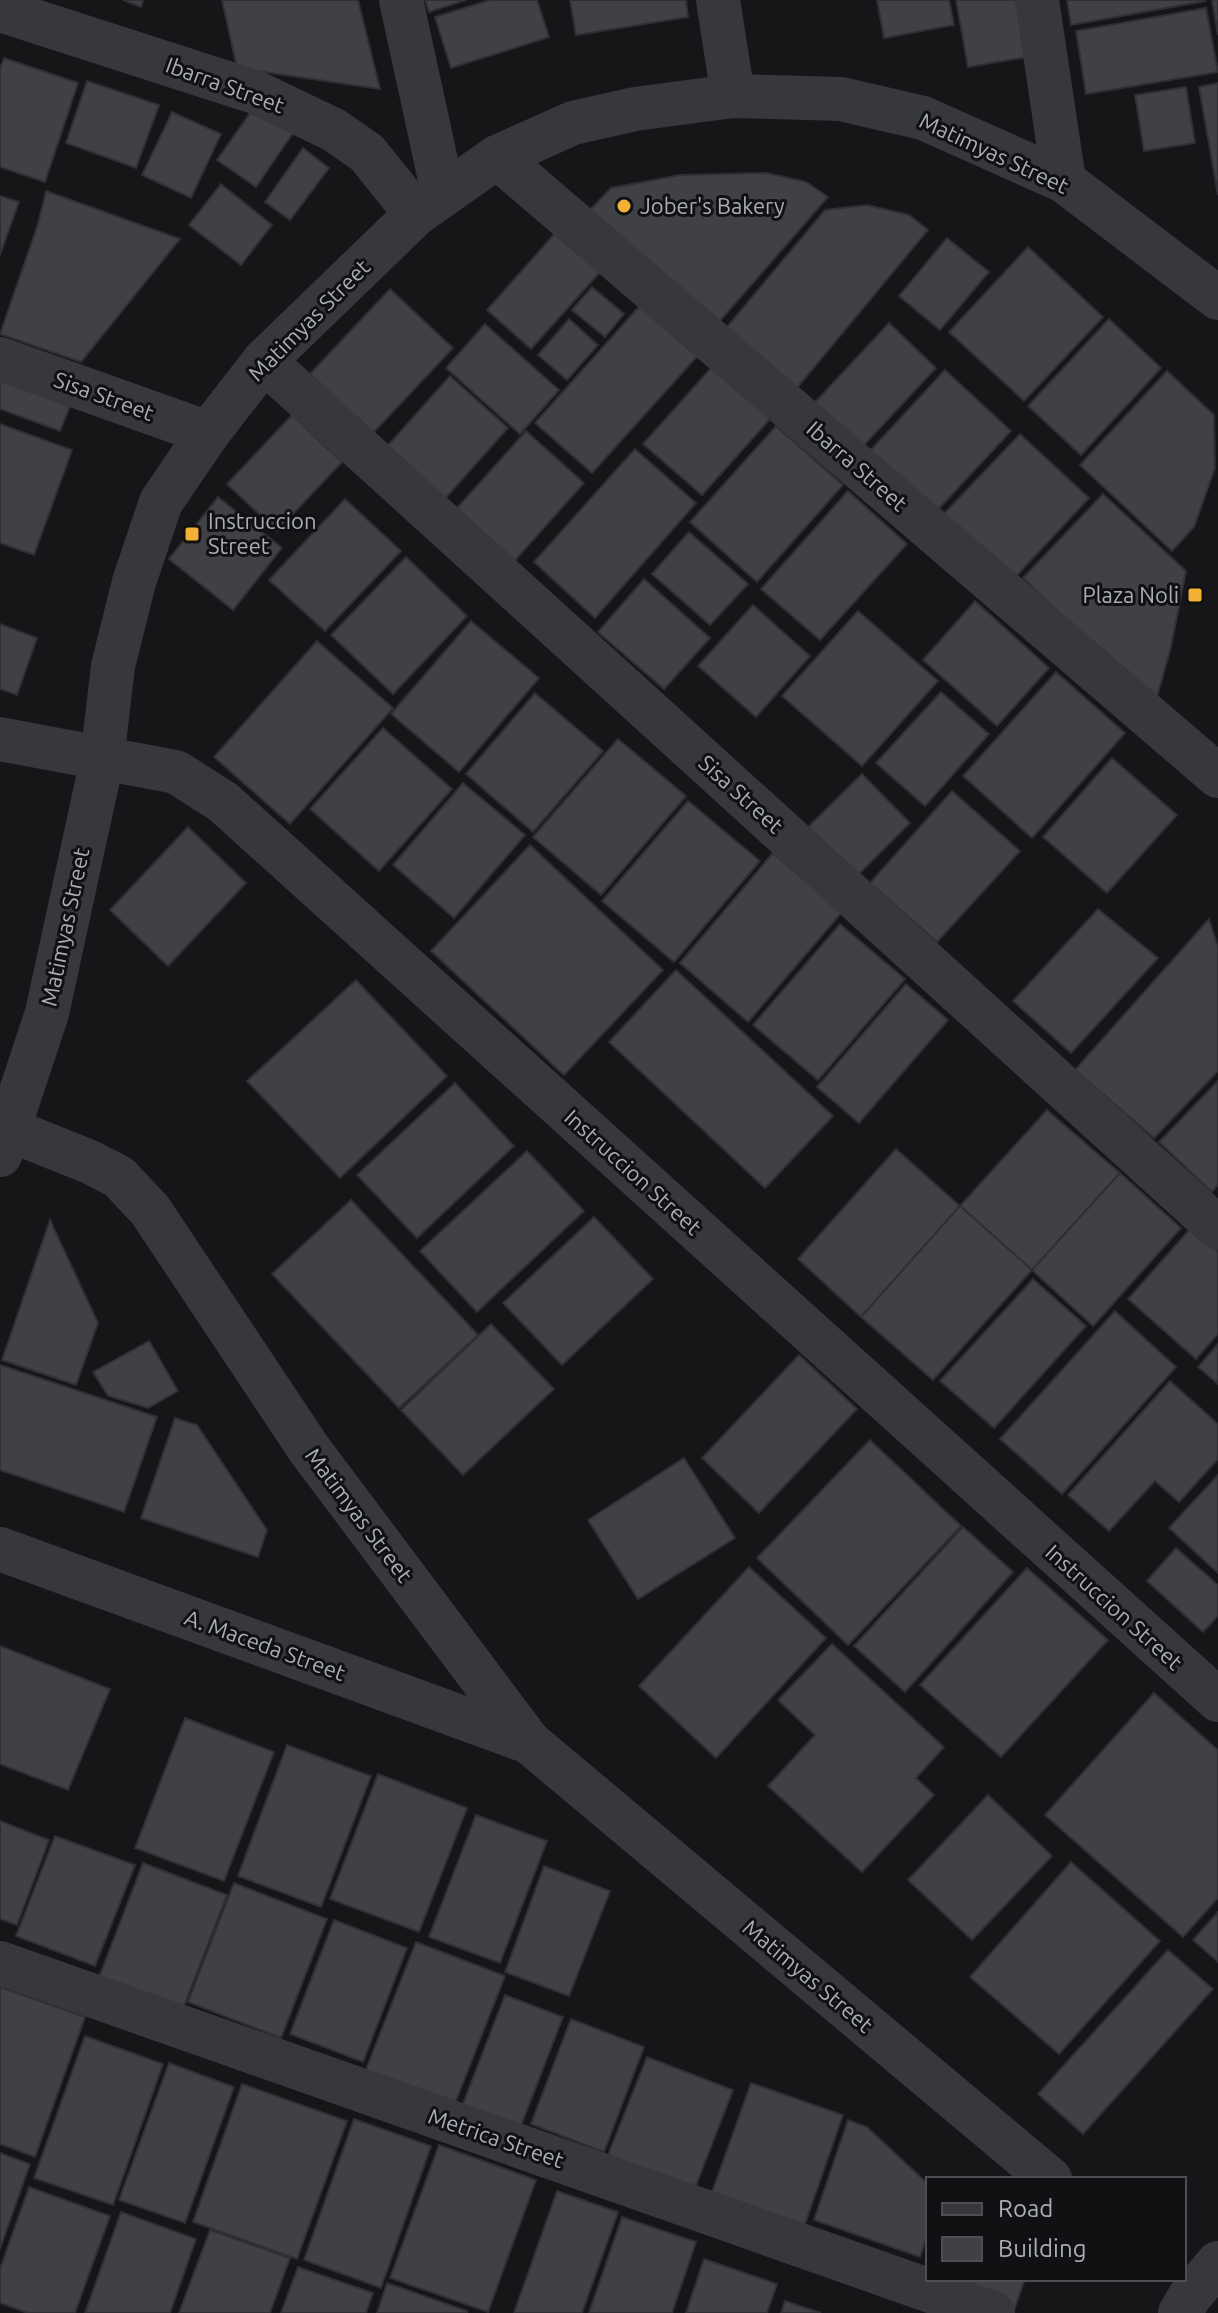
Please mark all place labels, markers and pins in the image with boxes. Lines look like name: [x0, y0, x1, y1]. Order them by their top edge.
place label: Jober's Bakery: [640, 193, 785, 218]
marker: Jober's Bakery: [615, 197, 633, 215]
place label: Instruccion Street: [208, 508, 316, 558]
marker: Instruccion Street: [183, 525, 201, 543]
place label: Plaza Noli: [1083, 582, 1179, 607]
marker: Plaza Noli: [1186, 586, 1204, 604]

